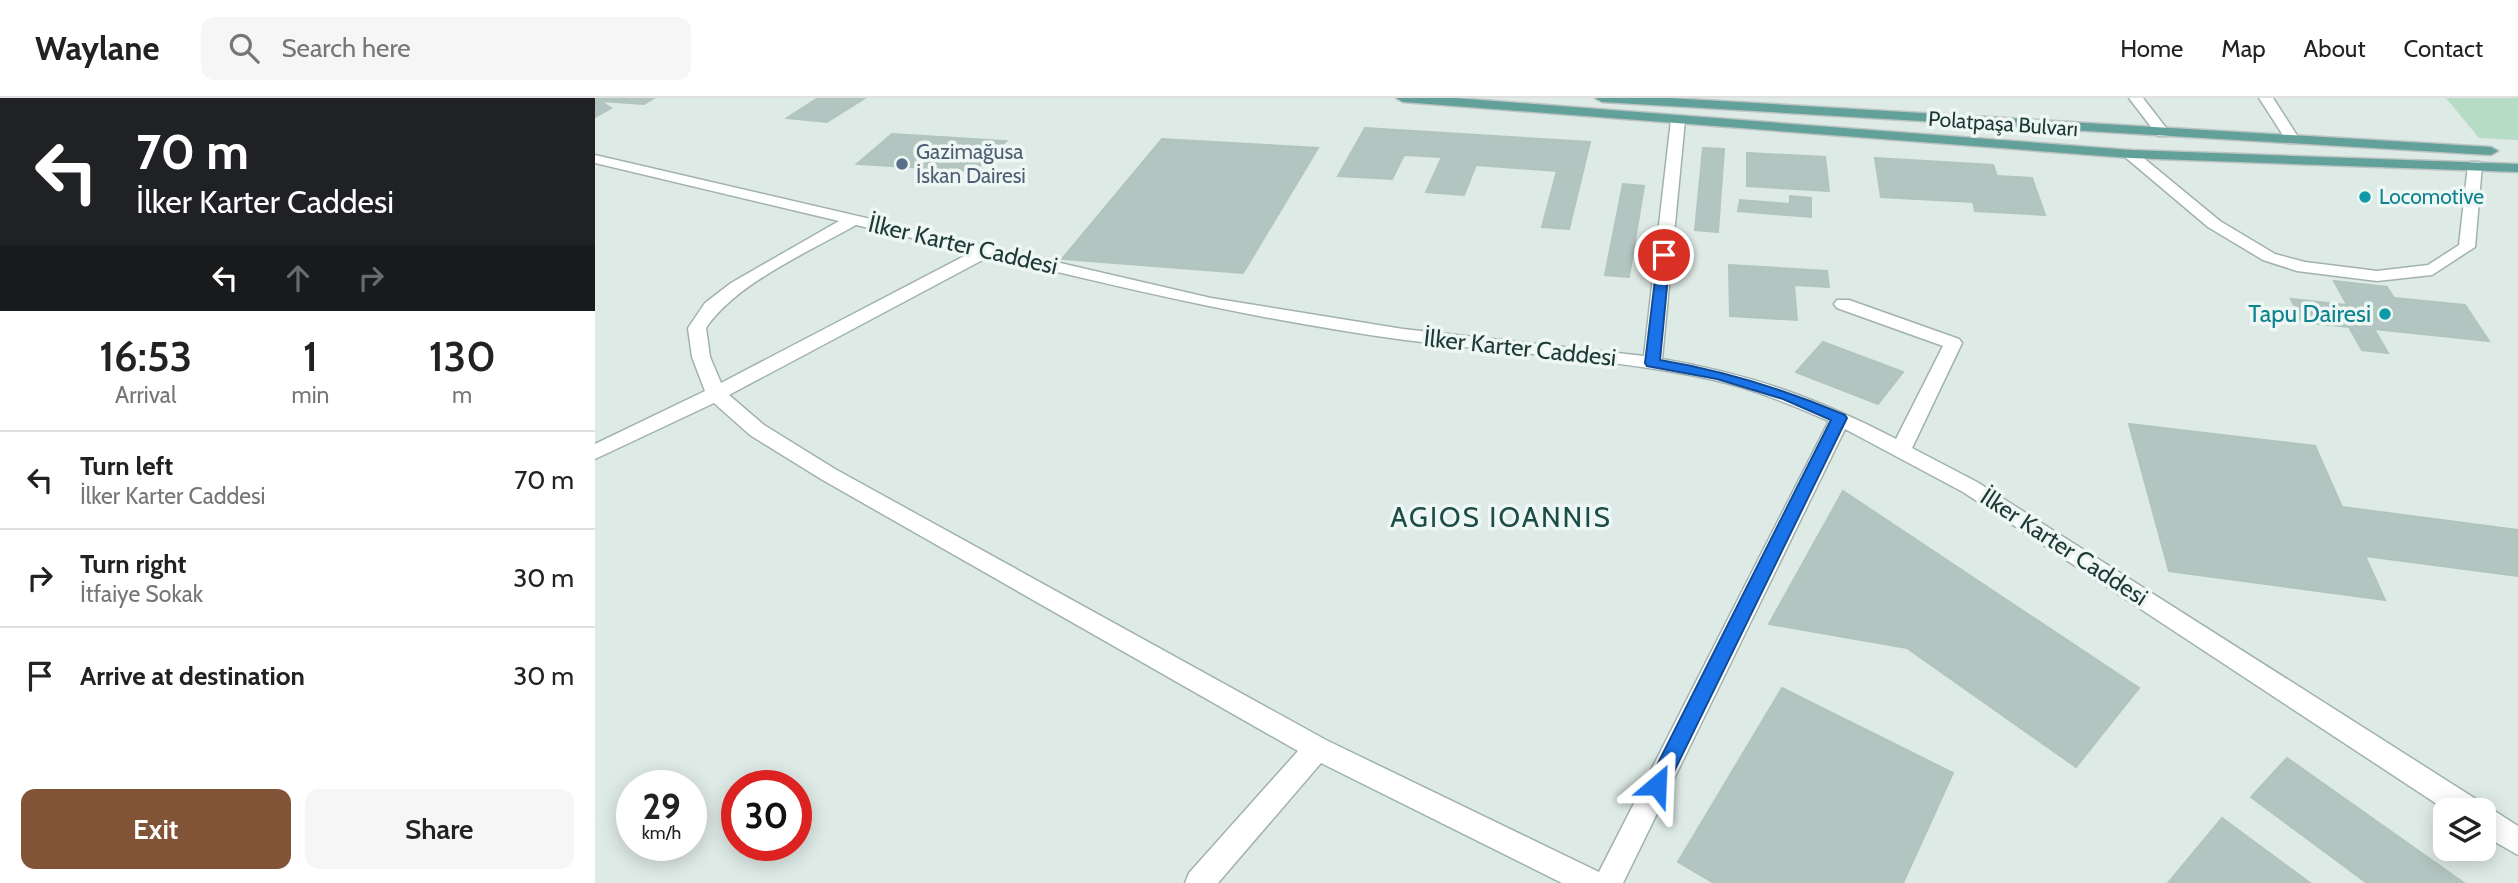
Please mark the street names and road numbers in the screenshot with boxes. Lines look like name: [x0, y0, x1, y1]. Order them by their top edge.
street label: Polatpaşa Bulvarı: [1927, 106, 2079, 141]
street label: İlker Karter Caddesi: [866, 209, 1061, 280]
street label: İlker Karter Caddesi: [1422, 323, 1618, 372]
street label: İlker Karter Caddesi: [1975, 482, 2153, 611]

